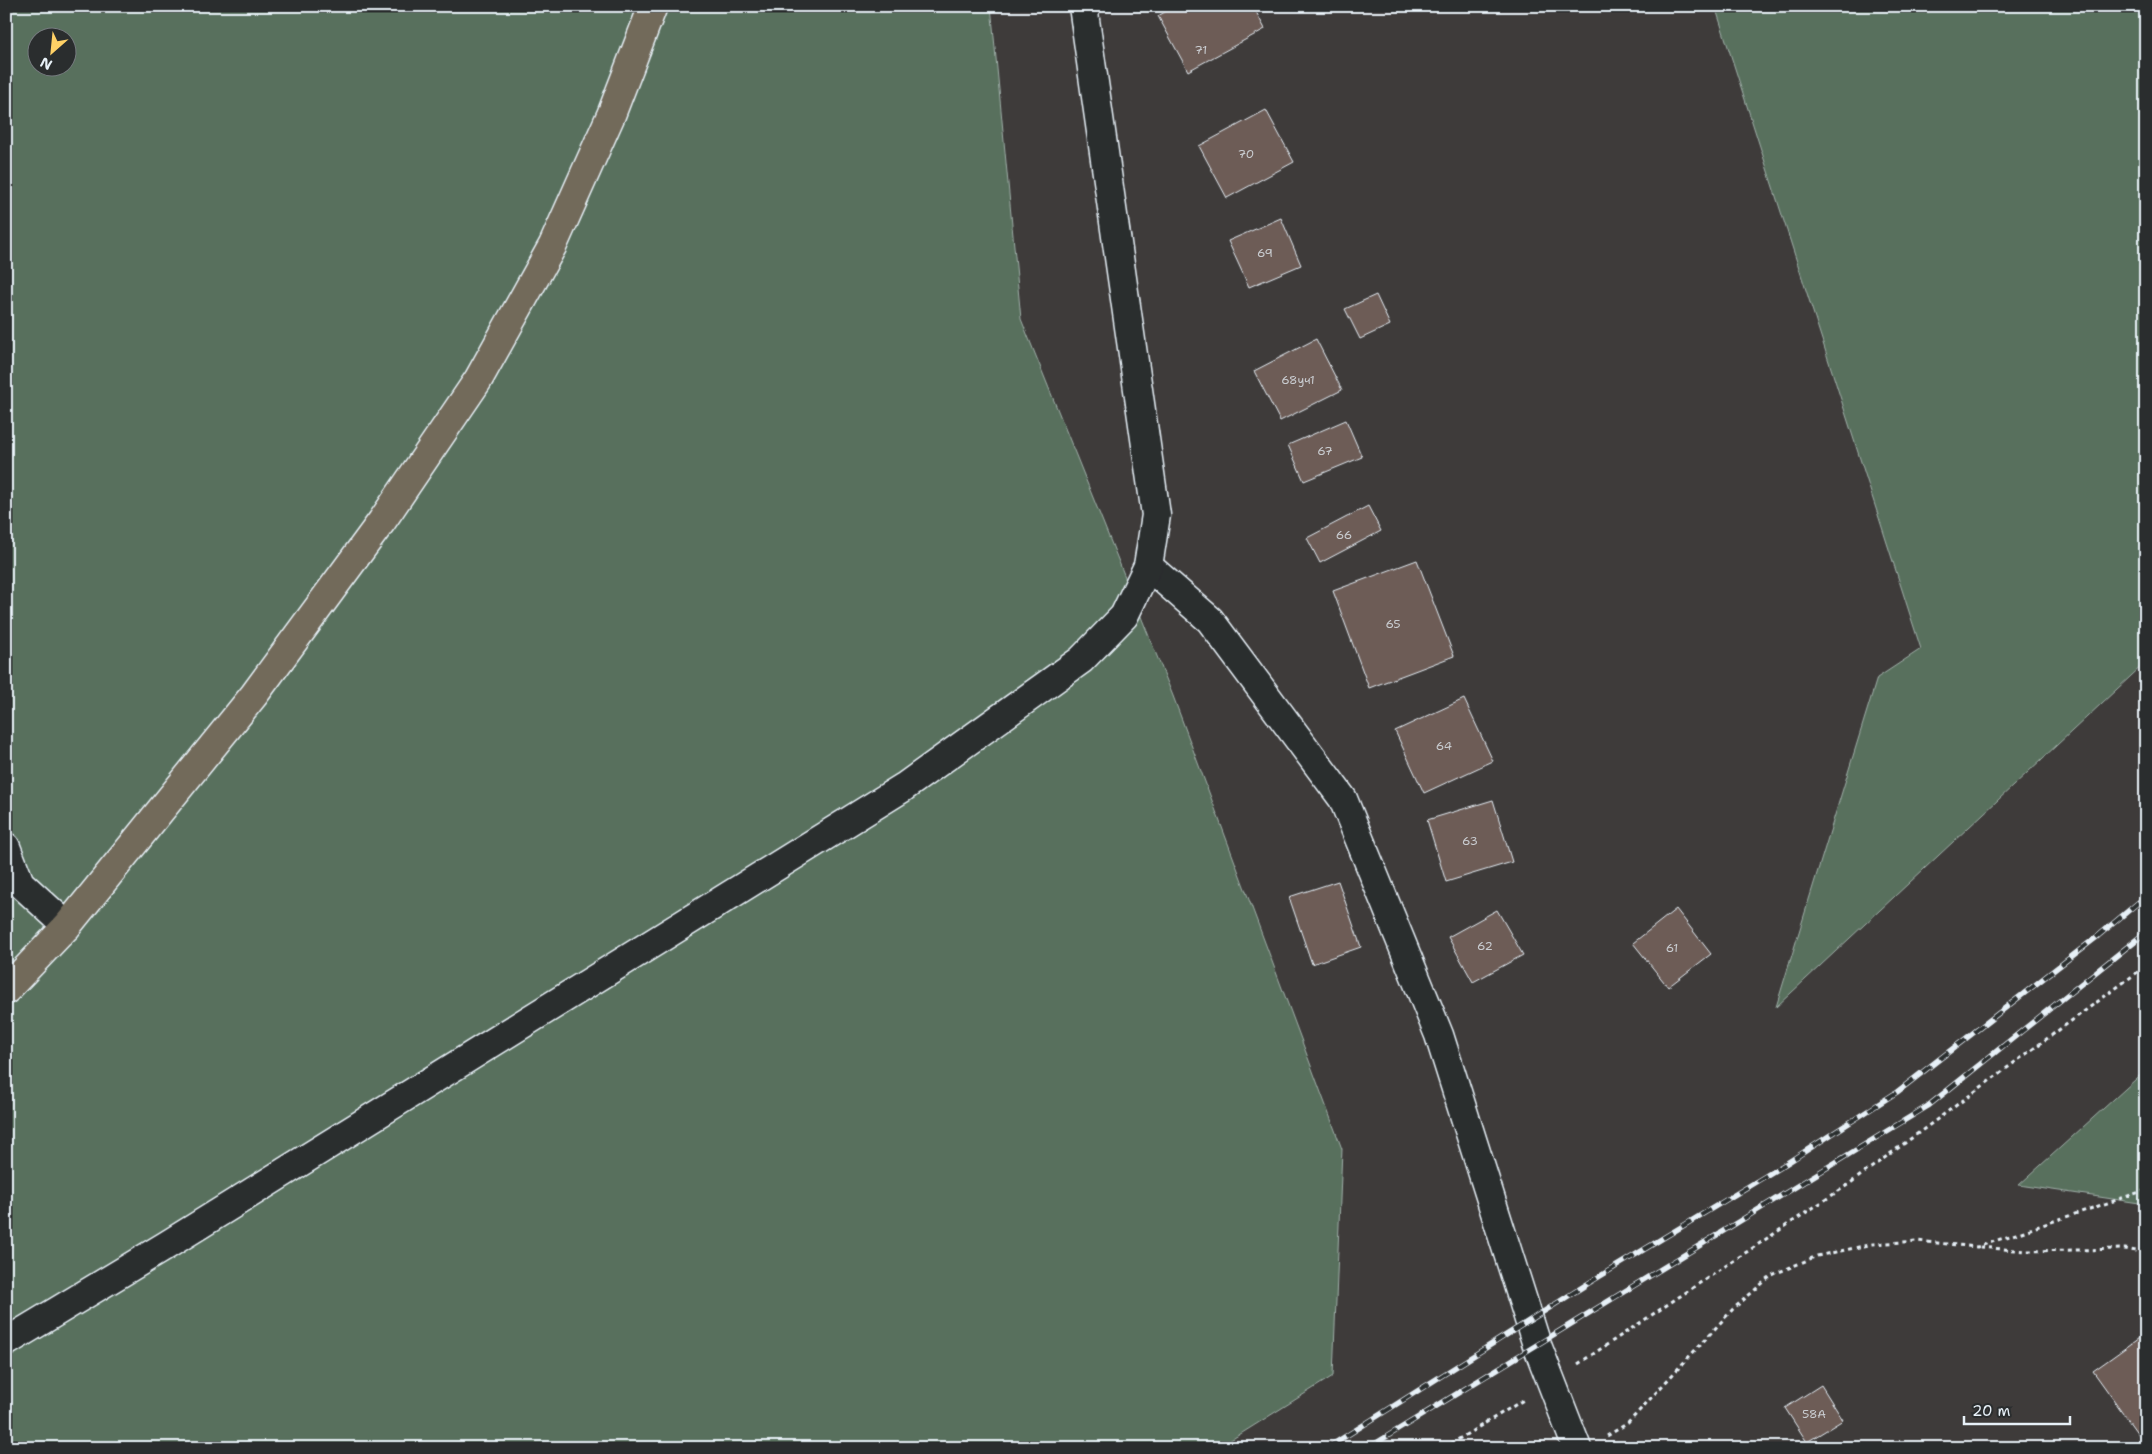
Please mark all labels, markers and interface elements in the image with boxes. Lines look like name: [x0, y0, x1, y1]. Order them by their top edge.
north arrow: [28, 28, 78, 78]
house number: 71: [1195, 42, 1207, 58]
text: N: [37, 53, 55, 74]
house number: 70: [1238, 146, 1254, 162]
house number: 69: [1257, 245, 1273, 261]
house number: 68уч1: [1281, 372, 1315, 388]
house number: 67: [1317, 443, 1333, 459]
house number: 66: [1336, 527, 1352, 543]
house number: 65: [1385, 616, 1401, 632]
house number: 64: [1436, 738, 1452, 754]
house number: 63: [1462, 833, 1478, 849]
house number: 62: [1477, 938, 1493, 954]
house number: 61: [1666, 940, 1678, 956]
scale bar: [1964, 1394, 2071, 1426]
text: 20 m: [1972, 1401, 2011, 1421]
house number: 58А: [1802, 1406, 1826, 1422]

